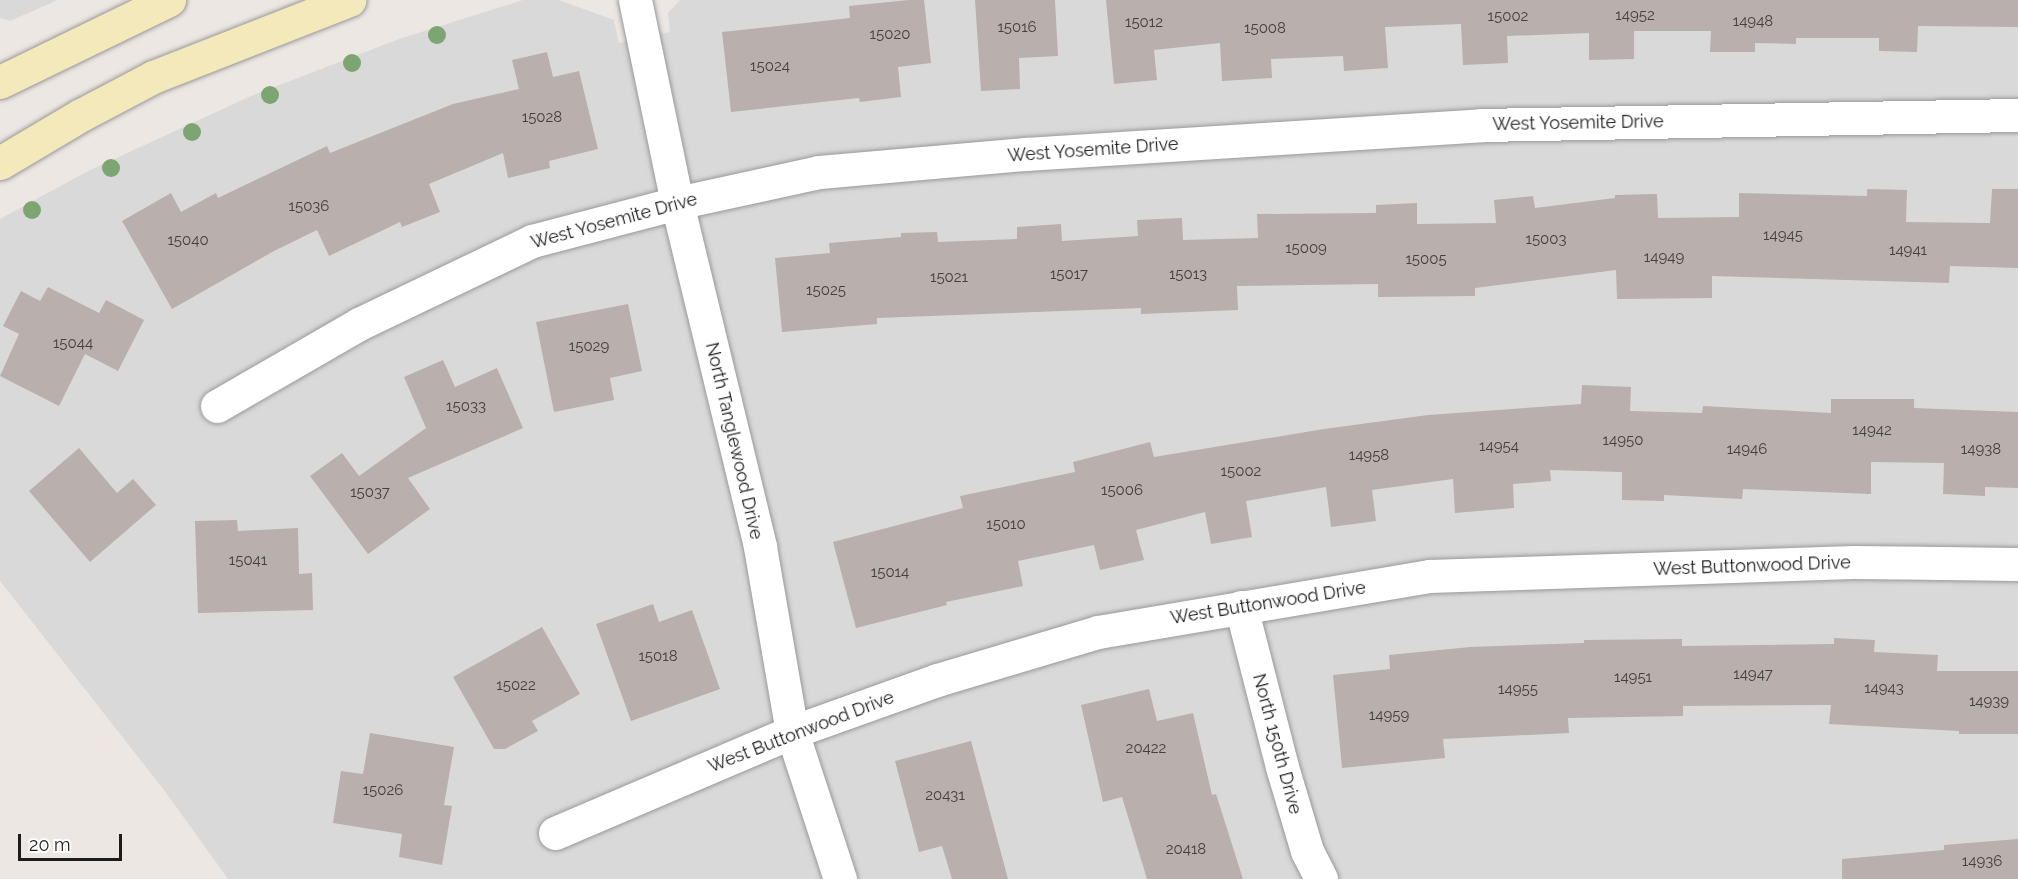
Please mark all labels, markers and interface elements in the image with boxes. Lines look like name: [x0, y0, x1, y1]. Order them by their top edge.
house number: 14952: [1615, 7, 1655, 25]
house number: 15002: [1488, 8, 1528, 26]
house number: 14948: [1733, 13, 1773, 31]
house number: 15012: [1125, 14, 1163, 32]
house number: 15016: [997, 19, 1037, 37]
house number: 15008: [1244, 20, 1286, 38]
house number: 15020: [870, 26, 910, 44]
house number: 15024: [750, 58, 790, 76]
house number: 15028: [522, 109, 562, 127]
street label: West Yosemite Drive: [1492, 111, 1664, 135]
street label: West Yosemite Drive: [1006, 133, 1180, 167]
street label: West Yosemite Drive: [528, 188, 700, 254]
house number: 15036: [289, 198, 329, 216]
house number: 14945: [1763, 227, 1803, 245]
house number: 15003: [1526, 231, 1566, 249]
house number: 15040: [167, 232, 209, 250]
house number: 15009: [1285, 240, 1327, 258]
house number: 14941: [1889, 242, 1927, 260]
house number: 14949: [1644, 249, 1684, 267]
house number: 15005: [1405, 251, 1447, 269]
house number: 15017: [1050, 266, 1088, 284]
house number: 15013: [1169, 266, 1207, 284]
house number: 15021: [930, 269, 968, 287]
house number: 15025: [806, 282, 846, 300]
house number: 15044: [53, 335, 93, 353]
house number: 15029: [569, 338, 609, 356]
street label: North Tanglewood Drive: [701, 340, 767, 542]
house number: 15033: [446, 398, 486, 416]
house number: 14942: [1852, 422, 1892, 440]
house number: 14950: [1603, 432, 1643, 450]
house number: 14954: [1479, 438, 1519, 456]
house number: 14946: [1727, 441, 1767, 459]
house number: 14938: [1961, 441, 2001, 459]
house number: 14958: [1349, 447, 1389, 465]
house number: 15002: [1221, 463, 1261, 481]
house number: 15006: [1101, 482, 1143, 500]
house number: 15037: [350, 484, 390, 502]
house number: 15010: [986, 516, 1026, 534]
house number: 15041: [229, 552, 267, 570]
street label: West Buttonwood Drive: [1653, 552, 1851, 580]
house number: 15014: [871, 564, 909, 582]
street label: West Buttonwood Drive: [1169, 577, 1367, 629]
house number: 15018: [638, 648, 678, 666]
house number: 14947: [1733, 666, 1773, 684]
house number: 14951: [1614, 669, 1652, 687]
street label: North 150th Drive: [1248, 671, 1306, 817]
house number: 15022: [496, 677, 536, 695]
house number: 14943: [1864, 680, 1904, 698]
house number: 14955: [1498, 681, 1538, 699]
street label: West Buttonwood Drive: [705, 687, 897, 777]
house number: 14939: [1969, 693, 2009, 711]
house number: 14959: [1369, 707, 1409, 725]
house number: 20422: [1126, 740, 1166, 758]
house number: 15026: [363, 782, 403, 800]
house number: 20431: [925, 787, 965, 805]
scale bar: [21, 822, 124, 860]
text: 20 m: [29, 834, 71, 855]
house number: 20418: [1166, 841, 1206, 859]
house number: 14936: [1962, 853, 2002, 871]

